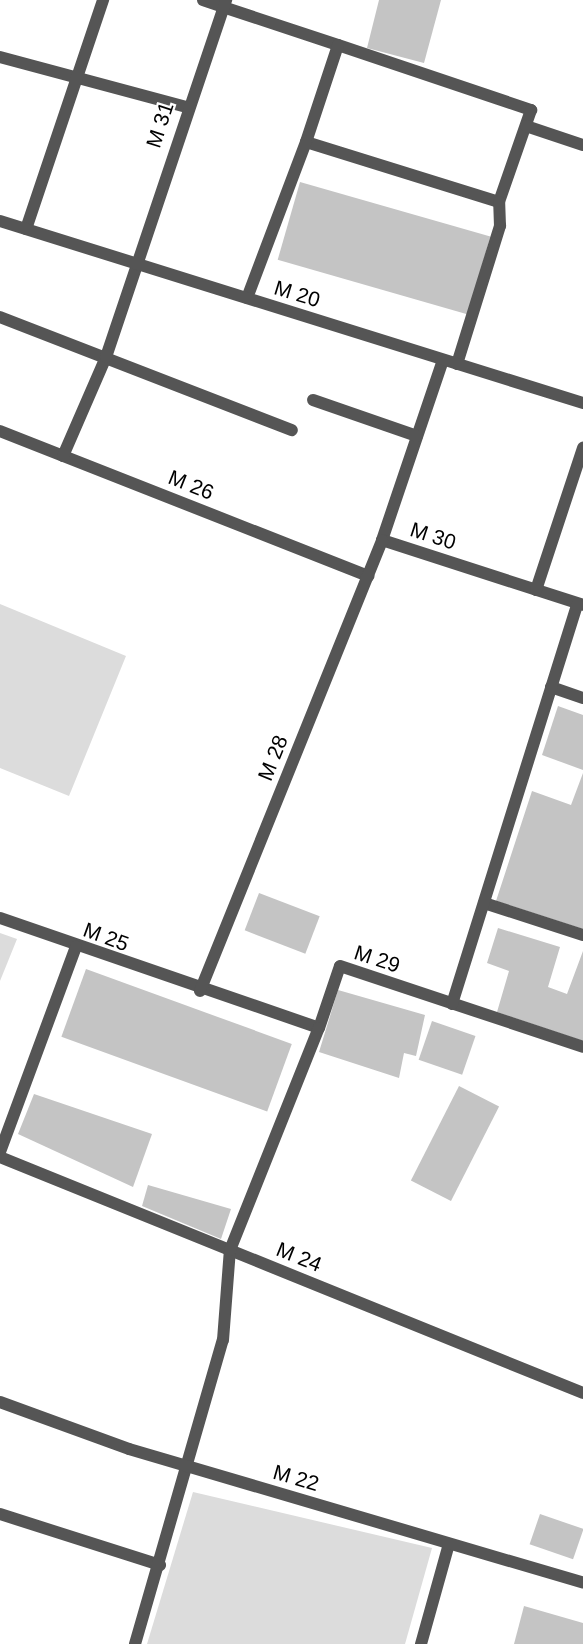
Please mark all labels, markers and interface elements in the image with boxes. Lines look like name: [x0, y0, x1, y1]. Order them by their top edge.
street label: M 31: [141, 99, 179, 151]
street label: M 20: [271, 275, 323, 313]
street label: M 26: [165, 465, 217, 505]
street label: M 30: [407, 517, 459, 555]
street label: M 28: [253, 732, 293, 784]
street label: M 25: [80, 917, 132, 957]
street label: M 29: [351, 940, 403, 978]
street label: M 24: [273, 1237, 325, 1277]
street label: M 22: [270, 1459, 322, 1497]

